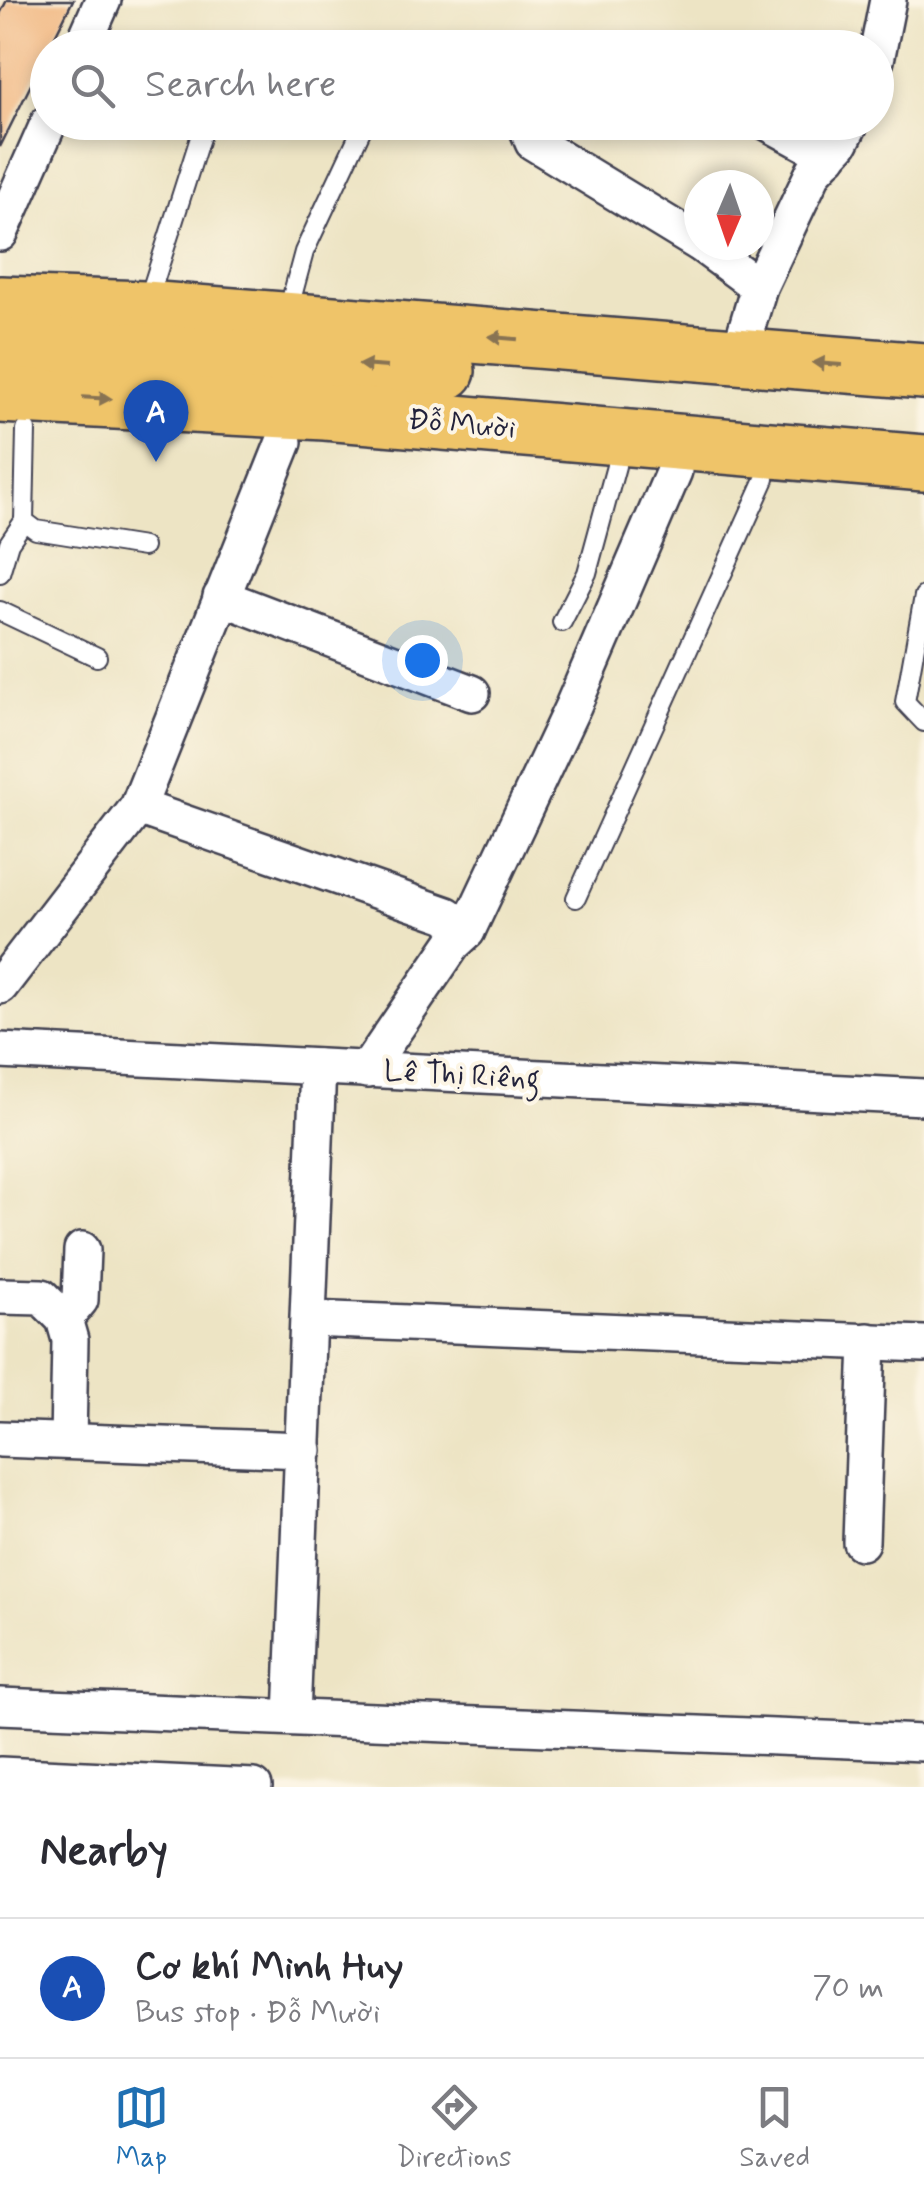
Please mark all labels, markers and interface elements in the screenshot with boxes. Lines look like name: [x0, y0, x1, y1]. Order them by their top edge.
search box: [30, 30, 894, 140]
icon: search: [65, 58, 120, 113]
text: Search here: [145, 61, 336, 110]
north arrow: [684, 170, 774, 260]
one-way arrow: [486, 330, 518, 346]
one-way arrow: [810, 356, 842, 372]
one-way arrow: [357, 358, 388, 374]
pin: A: [124, 380, 188, 462]
one-way arrow: [82, 390, 114, 406]
street label: Đỗ Mười: [407, 400, 517, 449]
your location: [397, 635, 448, 686]
street label: Lê Thị Riêng: [383, 1052, 541, 1102]
text: Nearby: [40, 1825, 168, 1880]
text: Cơ khí Minh Huy: [135, 1943, 403, 1992]
text: A: [62, 1967, 83, 2009]
text: 70 m: [812, 1967, 884, 2009]
text: Bus stop · Đỗ Mười: [135, 1992, 380, 2034]
tab: Map: [114, 2080, 169, 2177]
tab: Directions: [397, 2080, 512, 2177]
tab: Saved: [739, 2080, 810, 2177]

